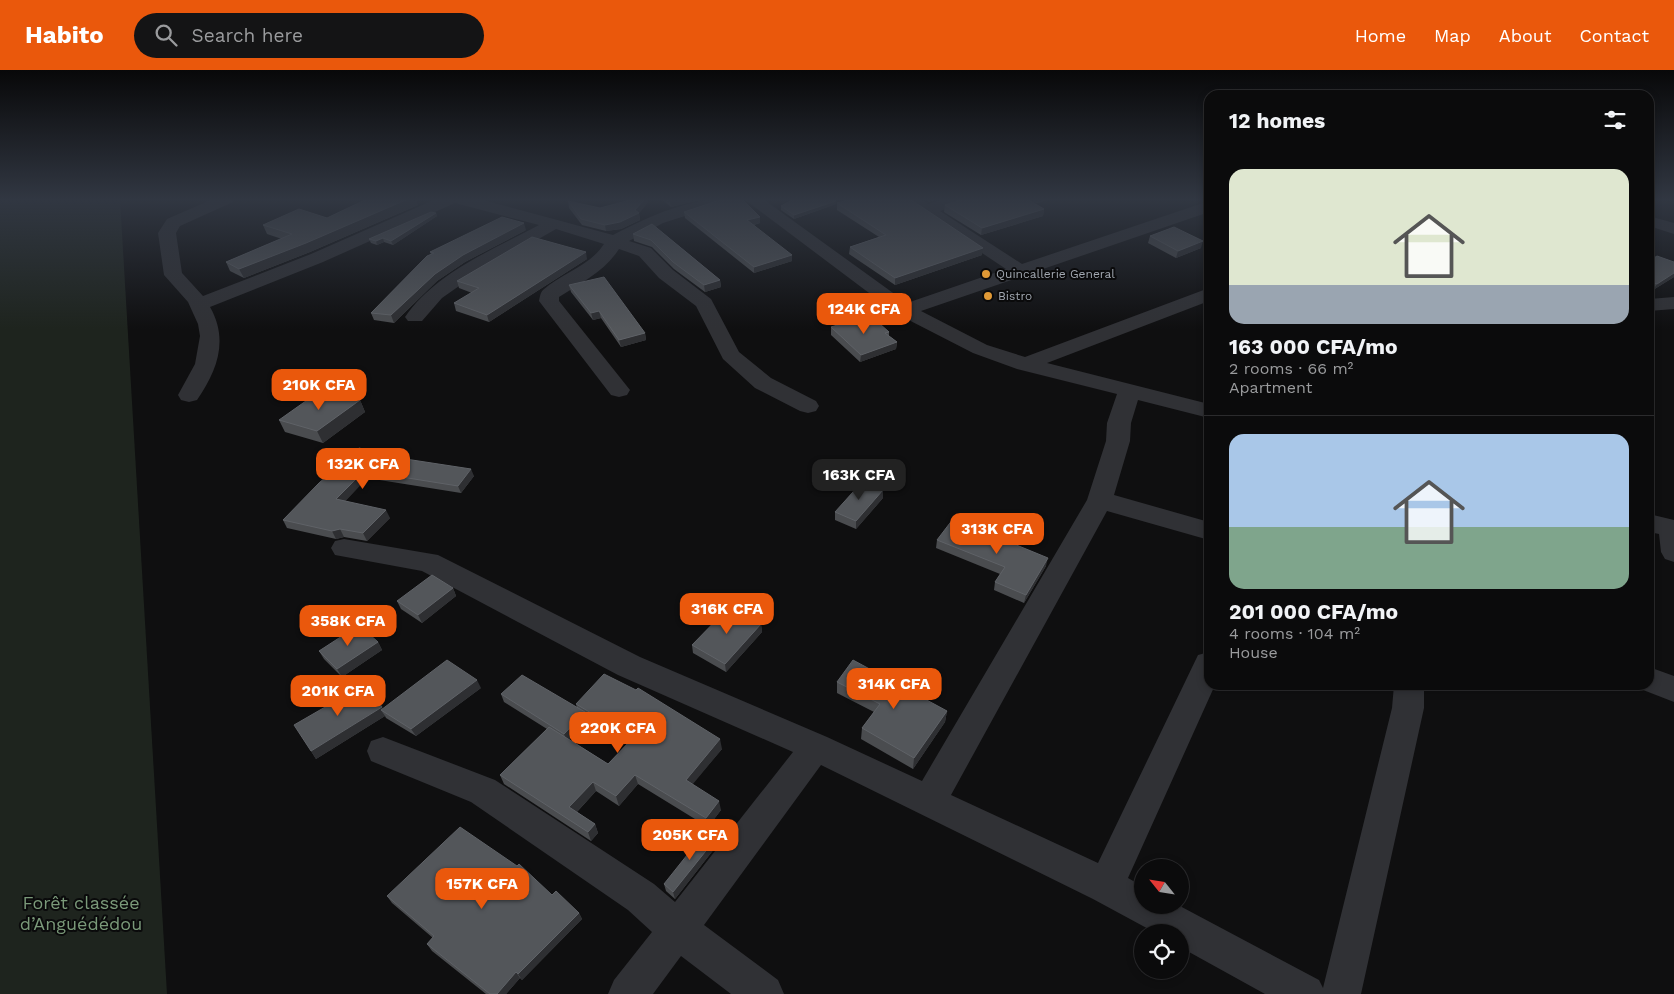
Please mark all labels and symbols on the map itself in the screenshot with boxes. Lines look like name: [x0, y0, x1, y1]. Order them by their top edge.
place label: Quincallerie General: [996, 267, 1115, 281]
marker: Quincallerie General: [980, 268, 992, 280]
place label: Bistro: [998, 289, 1032, 303]
marker: Bistro: [982, 290, 994, 302]
pin: 124K CFA: [812, 292, 916, 335]
pin: 210K CFA: [267, 368, 371, 411]
pin: 132K CFA: [311, 448, 415, 490]
pin: 163K CFA: [807, 458, 911, 501]
pin: 313K CFA: [945, 512, 1049, 555]
pin: 316K CFA: [675, 592, 779, 635]
pin: 358K CFA: [296, 604, 400, 647]
pin: 314K CFA: [842, 668, 946, 710]
pin: 201K CFA: [286, 674, 390, 717]
pin: 220K CFA: [566, 712, 670, 754]
pin: 205K CFA: [638, 818, 742, 861]
north arrow: [1134, 859, 1189, 914]
pin: 157K CFA: [430, 868, 534, 910]
park label: Forêt classée d’Anguédédou: [20, 892, 142, 934]

